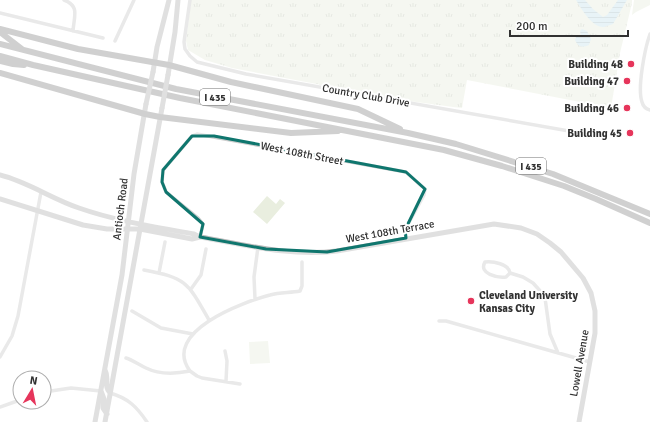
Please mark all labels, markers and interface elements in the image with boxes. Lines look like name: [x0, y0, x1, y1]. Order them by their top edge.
scale bar: [510, 12, 628, 38]
text: 200 m: [516, 19, 548, 34]
place label: Building 48: [568, 58, 623, 71]
marker: Building 48: [626, 59, 636, 69]
place label: Building 47: [564, 75, 619, 88]
marker: Building 47: [622, 76, 632, 86]
street label: Country Club Drive: [321, 81, 411, 110]
road number: I 435: [200, 89, 230, 105]
place label: Building 46: [564, 102, 619, 115]
marker: Building 46: [622, 103, 632, 113]
place label: Building 45: [567, 127, 622, 140]
marker: Building 45: [625, 128, 635, 138]
street label: West 108th Street: [259, 139, 345, 168]
road number: I 435: [516, 158, 546, 174]
street label: Antioch Road: [110, 177, 131, 241]
street label: West 108th Terrace: [345, 217, 435, 246]
place label: Cleveland University Kansas City: [479, 289, 579, 315]
marker: Cleveland University Kansas City: [466, 296, 476, 306]
street label: Lowell Avenue: [567, 329, 592, 397]
north arrow: [12, 370, 52, 410]
text: N: [29, 374, 39, 388]

